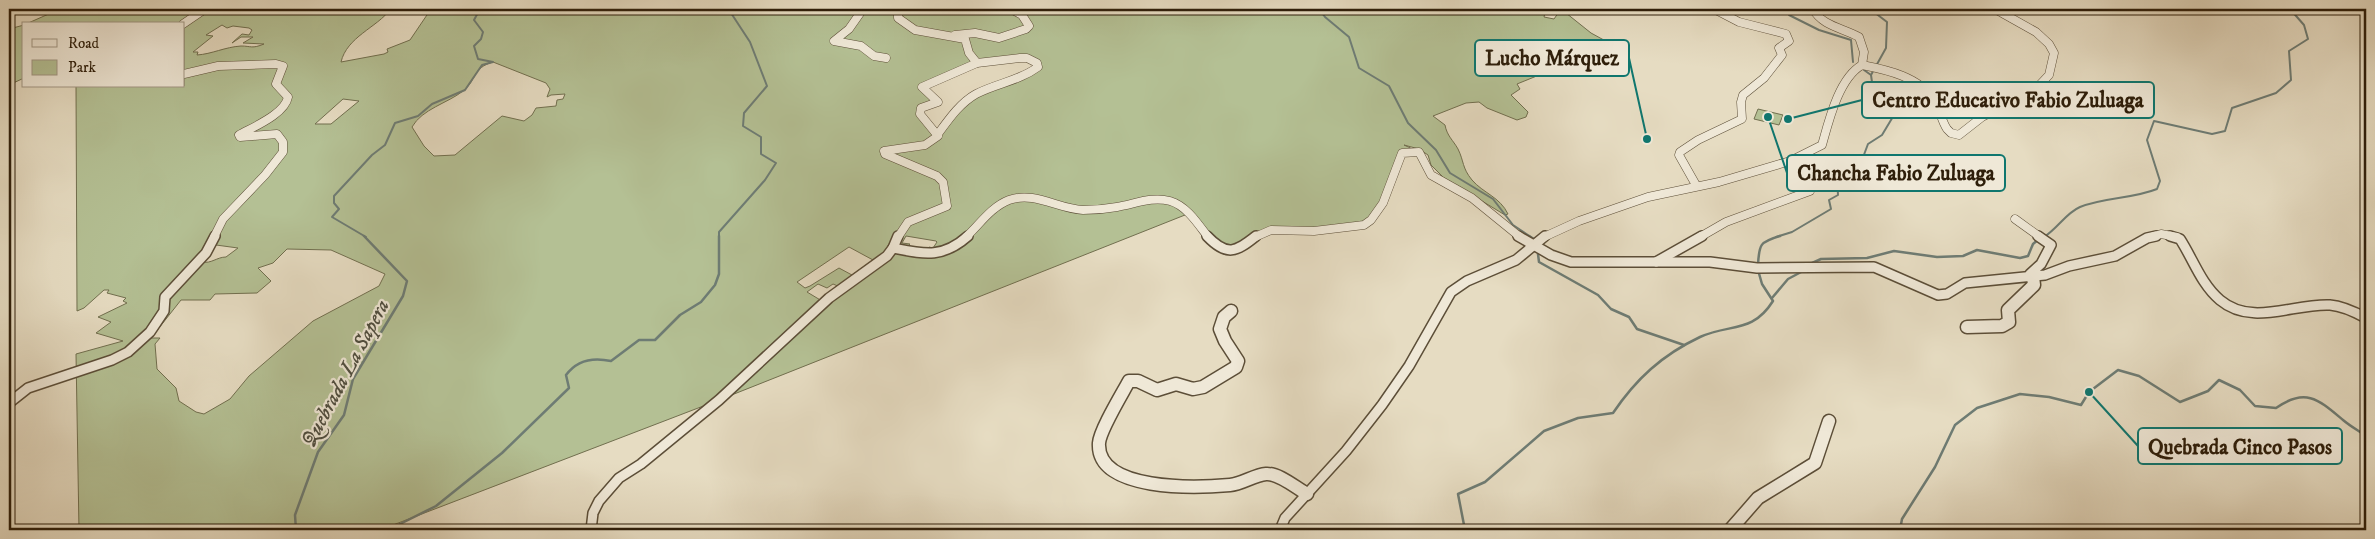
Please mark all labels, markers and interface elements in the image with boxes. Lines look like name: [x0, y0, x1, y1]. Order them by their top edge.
legend: [22, 22, 185, 88]
text: Road: [68, 34, 100, 53]
callout: Lucho Márquez: [1475, 40, 1629, 76]
text: Lucho Márquez: [1485, 46, 1620, 72]
text: Park: [68, 58, 97, 77]
callout: Centro Educativo Fabio Zuluaga: [1862, 82, 2154, 118]
text: Centro Educativo Fabio Zuluaga: [1872, 88, 2145, 114]
callout: Chancha Fabio Zuluaga: [1787, 155, 2005, 191]
text: Chancha Fabio Zuluaga: [1797, 161, 1996, 187]
water label: Quebrada La Sapera: [296, 295, 396, 452]
callout: Quebrada Cinco Pasos: [2138, 428, 2342, 464]
text: Quebrada Cinco Pasos: [2148, 435, 2332, 461]

